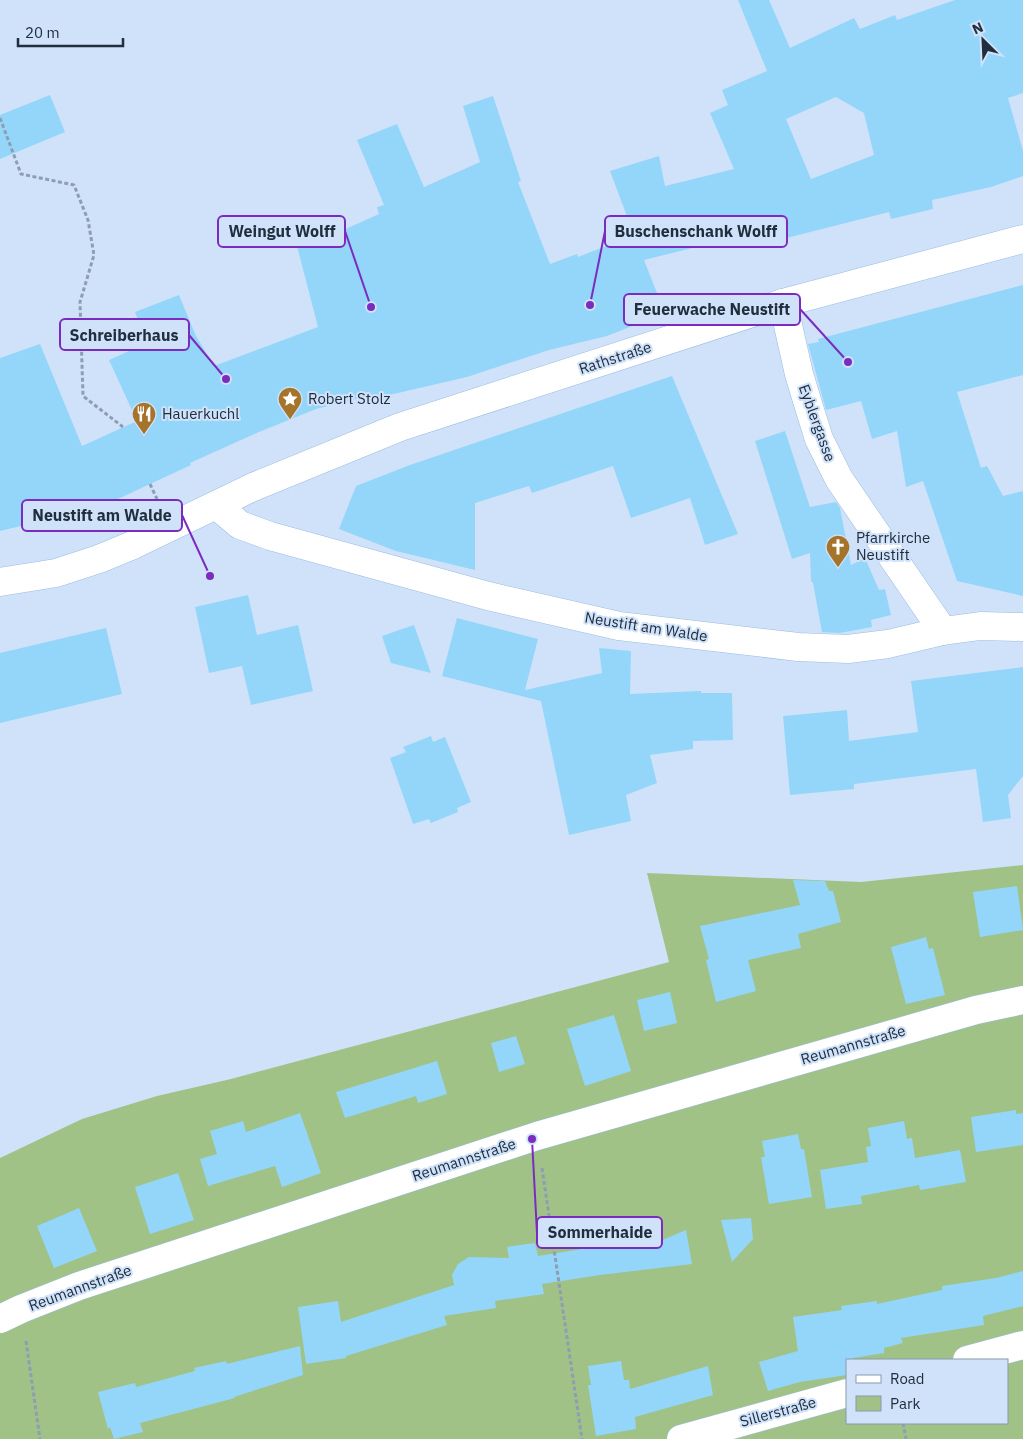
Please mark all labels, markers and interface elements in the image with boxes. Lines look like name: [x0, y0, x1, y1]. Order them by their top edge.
scale bar: [18, 15, 122, 47]
north arrow: [958, 15, 1008, 65]
text: N: [969, 18, 986, 38]
text: 20 m: [25, 23, 60, 42]
callout: Weingut Wolff: [218, 216, 345, 247]
callout: Buschenschank Wolff: [605, 216, 787, 247]
text: Weingut Wolff: [228, 221, 336, 241]
text: Buschenschank Wolff: [615, 221, 778, 241]
callout: Feuerwache Neustift: [624, 294, 800, 325]
text: Feuerwache Neustift: [634, 299, 790, 319]
callout: Schreiberhaus: [60, 319, 189, 350]
text: Schreiberhaus: [69, 325, 179, 345]
street label: Rathstraße: [576, 337, 653, 378]
street label: Eyblergasse: [795, 382, 840, 464]
place icon: Robert Stolz: [277, 386, 303, 420]
place label: Robert Stolz: [308, 389, 390, 408]
restaurant icon: Hauerkuchl: [131, 401, 157, 435]
place label: Hauerkuchl: [162, 404, 239, 423]
callout: Neustift am Walde: [22, 500, 182, 531]
text: Neustift am Walde: [32, 505, 172, 525]
place label: Pfarrkirche Neustift: [856, 528, 930, 564]
church icon: Pfarrkirche Neustift: [825, 534, 851, 568]
street label: Neustift am Walde: [583, 607, 709, 646]
street label: Reumannstraße: [798, 1020, 907, 1069]
street label: Reumannstraße: [410, 1134, 518, 1185]
callout: Sommerhaide: [537, 1217, 662, 1248]
text: Sommerhaide: [547, 1222, 653, 1242]
street label: Reumannstraße: [26, 1260, 134, 1315]
legend: [846, 1359, 1008, 1424]
text: Road: [890, 1369, 925, 1388]
street label: Sillerstraße: [738, 1392, 818, 1431]
text: Park: [890, 1394, 920, 1413]

